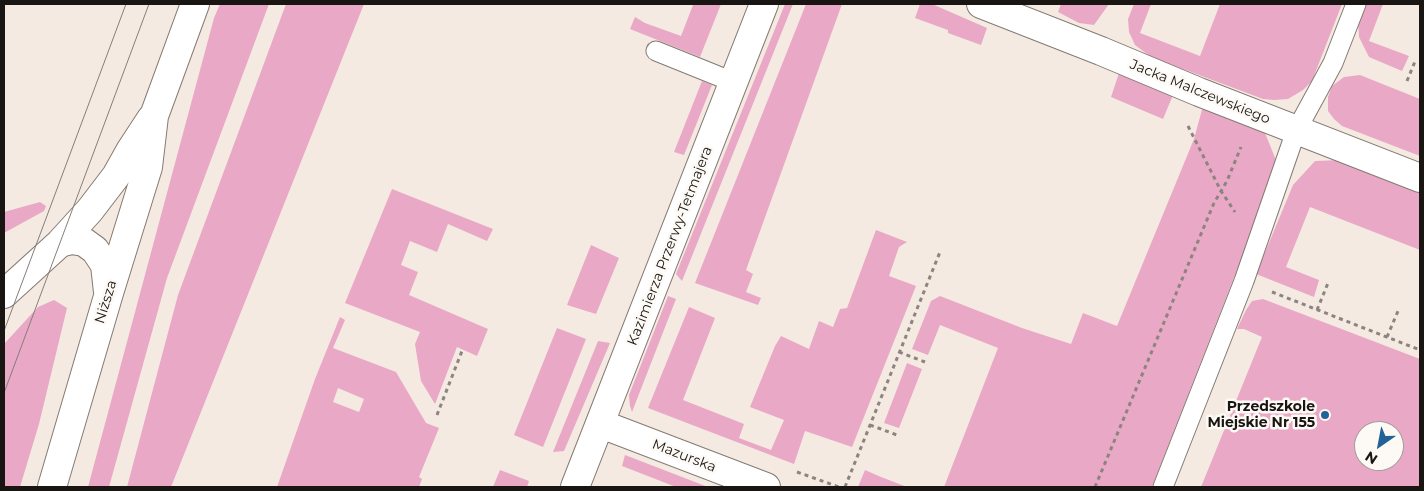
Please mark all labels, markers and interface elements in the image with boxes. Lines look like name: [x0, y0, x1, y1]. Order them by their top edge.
street label: Jacka Malczewskiego: [1127, 56, 1273, 128]
street label: Kazimierza Przerwy-Tetmajera: [624, 144, 716, 348]
street label: Niższa: [91, 278, 121, 326]
place label: Przedszkole Miejskie Nr 155: [1207, 399, 1315, 432]
marker: Przedszkole Miejskie Nr 155: [1319, 409, 1331, 421]
north arrow: [1354, 421, 1404, 471]
street label: Mazurska: [650, 436, 718, 476]
text: N: [1362, 447, 1381, 468]

